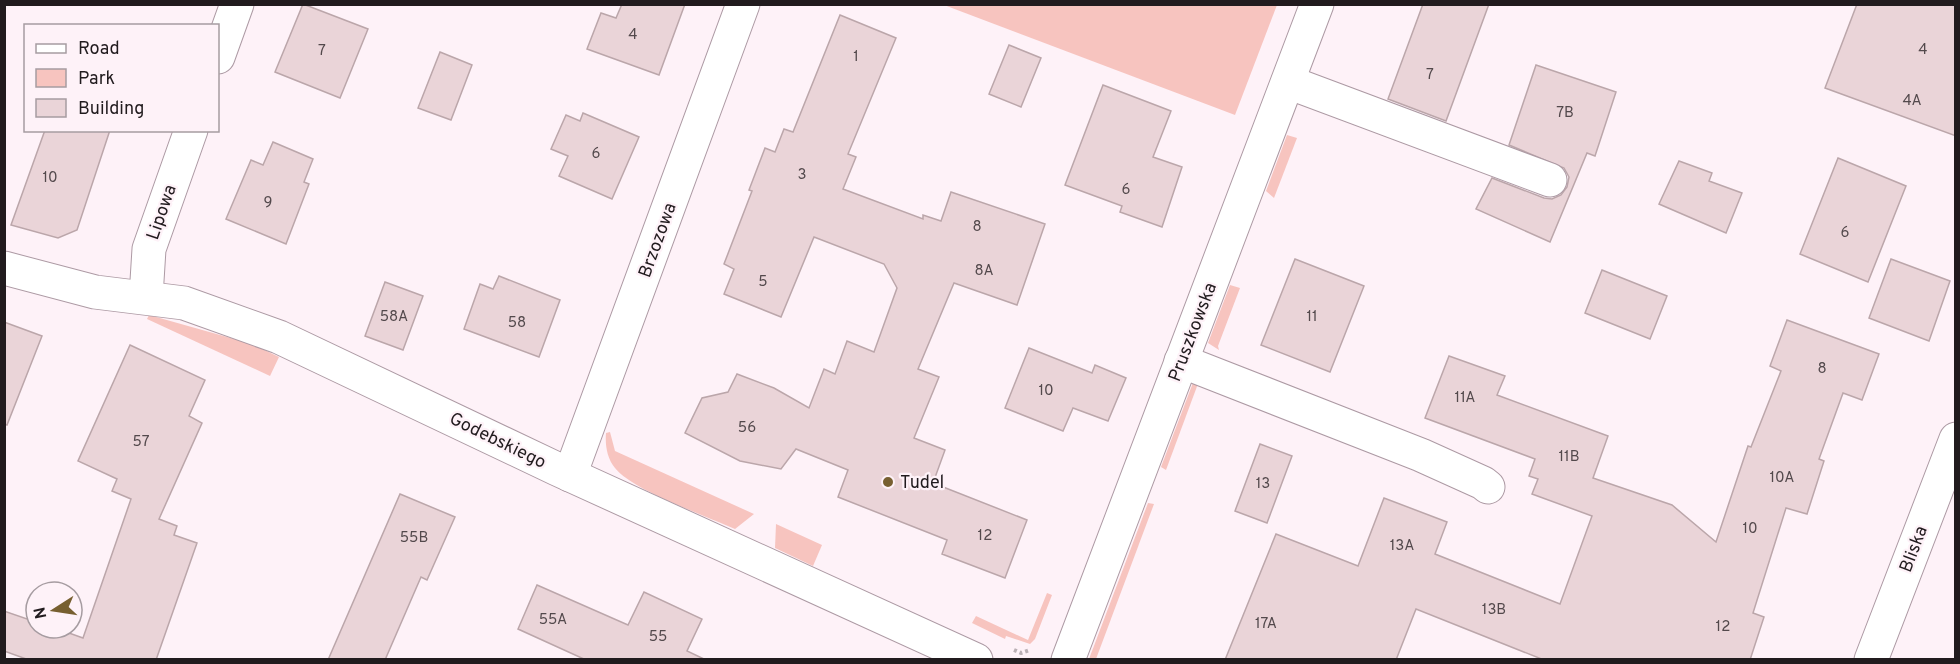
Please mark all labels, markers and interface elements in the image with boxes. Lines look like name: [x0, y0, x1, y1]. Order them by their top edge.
legend: [24, 24, 219, 132]
house number: 4: [628, 26, 638, 45]
text: Road: [78, 38, 120, 61]
house number: 4: [1918, 41, 1928, 60]
house number: 7: [318, 42, 326, 61]
house number: 1: [853, 48, 859, 67]
house number: 7: [1426, 66, 1434, 85]
text: Park: [78, 68, 115, 91]
house number: 4A: [1902, 92, 1922, 111]
text: Building: [78, 98, 144, 121]
house number: 7B: [1556, 104, 1574, 123]
house number: 6: [592, 145, 601, 164]
house number: 3: [797, 166, 807, 185]
house number: 10: [42, 169, 58, 188]
house number: 6: [1122, 181, 1131, 200]
street label: Lipowa: [142, 182, 183, 243]
house number: 9: [264, 194, 272, 213]
street label: Brzozowa: [634, 200, 683, 281]
house number: 8: [972, 218, 982, 237]
house number: 6: [1841, 224, 1850, 243]
house number: 8A: [974, 262, 994, 281]
house number: 5: [758, 273, 768, 292]
street label: Pruszkowska: [1164, 280, 1223, 385]
house number: 58A: [380, 308, 408, 327]
house number: 11: [1306, 308, 1318, 327]
house number: 58: [508, 314, 526, 333]
house number: 8: [1817, 360, 1827, 379]
house number: 10: [1038, 382, 1054, 401]
house number: 11A: [1455, 389, 1475, 408]
street label: Godebskiego: [445, 408, 550, 475]
house number: 56: [738, 419, 756, 438]
house number: 57: [133, 433, 150, 452]
house number: 11B: [1559, 448, 1579, 467]
house number: 10A: [1770, 469, 1794, 488]
place label: Tudel: [900, 472, 944, 495]
marker: Tudel: [881, 475, 895, 489]
house number: 13: [1256, 475, 1270, 494]
house number: 10: [1742, 520, 1758, 539]
street label: Bliska: [1895, 523, 1934, 576]
house number: 12: [978, 527, 992, 546]
house number: 55B: [400, 529, 428, 548]
house number: 13A: [1390, 537, 1414, 556]
north arrow: [24, 580, 84, 640]
house number: 13B: [1482, 601, 1506, 620]
text: N: [30, 605, 52, 620]
house number: 55A: [539, 611, 567, 630]
house number: 17A: [1255, 615, 1277, 634]
house number: 12: [1716, 618, 1730, 637]
house number: 55: [649, 628, 667, 647]

